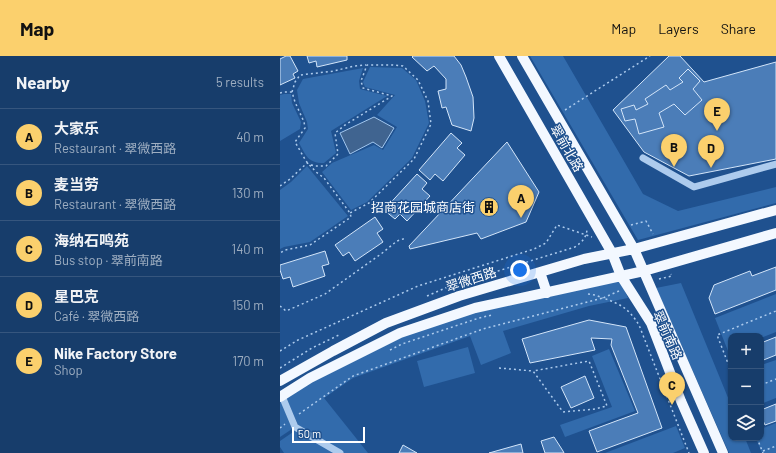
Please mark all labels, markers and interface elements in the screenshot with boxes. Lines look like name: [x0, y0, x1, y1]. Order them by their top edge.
text: Map: [20, 17, 54, 40]
text: Map: [611, 20, 636, 37]
text: Layers: [658, 20, 699, 37]
text: Share: [721, 20, 756, 37]
text: Nearby: [16, 72, 70, 92]
text: 5 results: [216, 74, 264, 90]
pin: E: [704, 98, 730, 131]
text: 大家乐: [54, 119, 99, 137]
street label: 翠前北路: [547, 121, 587, 175]
text: A: [25, 129, 33, 145]
text: 40 m: [236, 129, 264, 145]
pin: B: [661, 134, 687, 167]
pin: D: [698, 135, 724, 168]
text: Restaurant · 翠微西路: [54, 140, 176, 156]
text: 麦当劳: [54, 175, 99, 193]
text: B: [25, 185, 33, 201]
text: 130 m: [232, 185, 264, 201]
pin: A: [508, 185, 534, 218]
text: Restaurant · 翠微西路: [54, 196, 176, 212]
building icon: 招商花园城商店街: [478, 196, 500, 218]
place label: 招商花园城商店街: [371, 199, 475, 215]
text: 海纳石鸣苑: [54, 231, 129, 249]
text: C: [25, 241, 33, 257]
text: 140 m: [232, 241, 264, 257]
text: Bus stop · 翠前南路: [54, 252, 163, 268]
your location: [510, 260, 530, 280]
street label: 翠微西路: [444, 263, 498, 295]
text: 星巴克: [54, 287, 99, 305]
text: D: [25, 297, 33, 313]
text: 150 m: [232, 297, 264, 313]
text: Café · 翠微西路: [54, 308, 139, 324]
street label: 翠前南路: [650, 308, 686, 362]
map controls: [728, 333, 764, 441]
button: +: [728, 333, 764, 369]
text: Nike Factory Store: [54, 344, 177, 362]
text: E: [25, 353, 33, 369]
text: 170 m: [233, 353, 264, 369]
text: Shop: [54, 362, 83, 378]
button: −: [728, 369, 764, 405]
pin: C: [659, 372, 685, 405]
button: layers: [728, 405, 764, 441]
scale bar: [292, 425, 365, 444]
text: 50 m: [298, 427, 321, 440]

